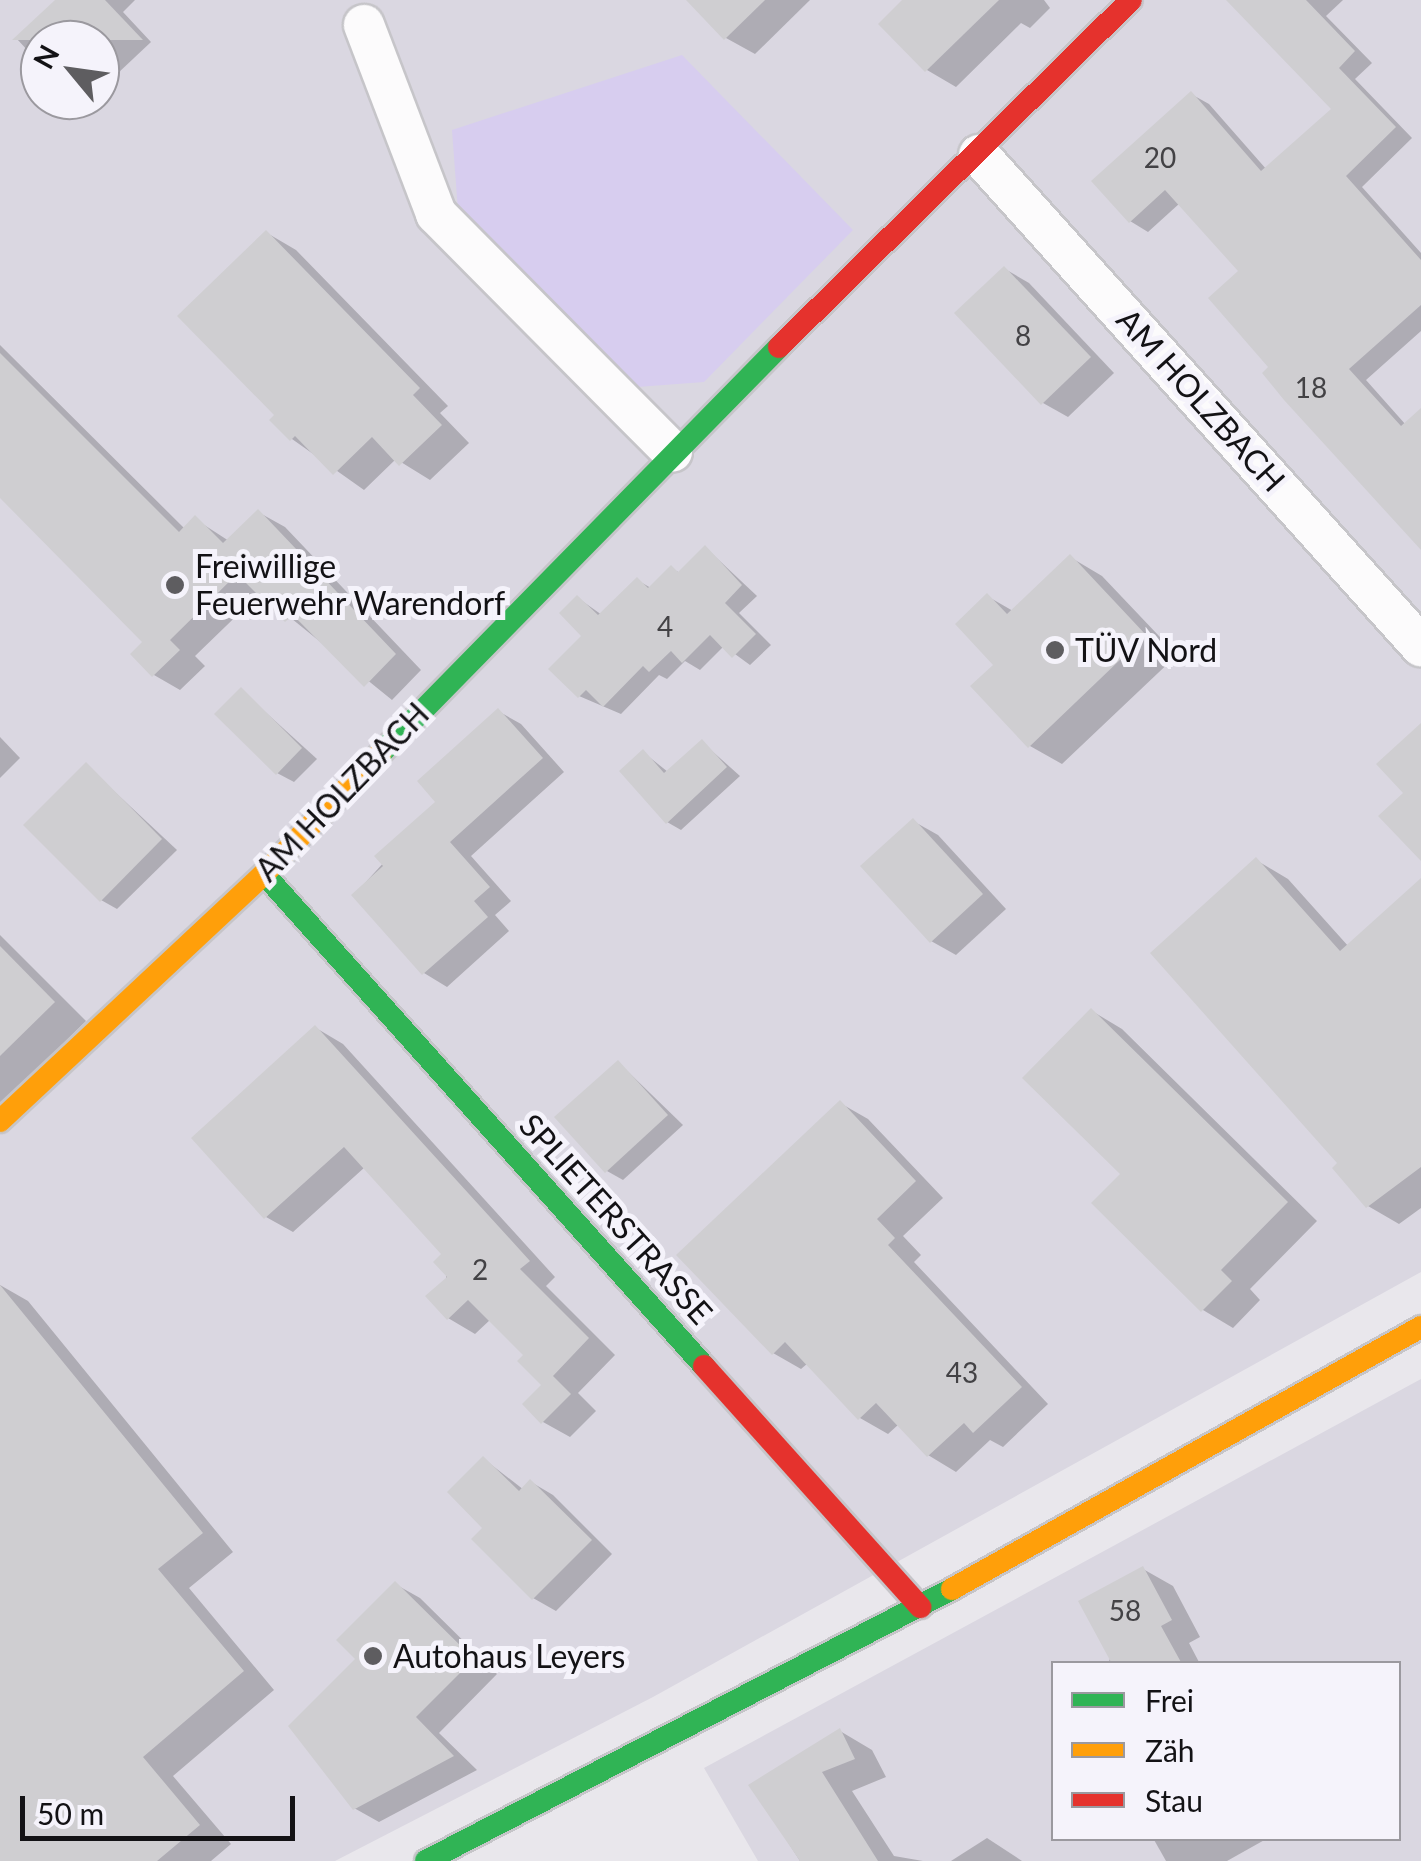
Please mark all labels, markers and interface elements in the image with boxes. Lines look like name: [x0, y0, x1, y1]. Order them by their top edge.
north arrow: [20, 20, 120, 120]
text: N: [25, 39, 66, 74]
house number: 20: [1144, 140, 1176, 174]
street label: AM HOLZBACH: [1109, 301, 1293, 499]
house number: 8: [1015, 318, 1031, 352]
house number: 18: [1295, 370, 1327, 404]
place label: Freiwillige Feuerwehr Warendorf: [195, 548, 506, 623]
marker: Freiwillige Feuerwehr Warendorf: [164, 574, 186, 596]
house number: 4: [657, 609, 673, 643]
place label: TÜV Nord: [1075, 631, 1218, 669]
marker: TÜV Nord: [1044, 639, 1066, 661]
street label: AM HOLZBACH: [247, 695, 437, 889]
street label: SPLIETERSTRASSE: [512, 1106, 720, 1332]
house number: 2: [472, 1252, 488, 1286]
house number: 43: [946, 1355, 978, 1389]
house number: 58: [1109, 1593, 1141, 1627]
place label: Autohaus Leyers: [393, 1637, 625, 1675]
marker: Autohaus Leyers: [362, 1645, 384, 1667]
legend: [1051, 1661, 1401, 1841]
text: Frei: [1145, 1682, 1194, 1718]
text: Zäh: [1145, 1732, 1195, 1768]
scale bar: [25, 1776, 300, 1838]
text: Stau: [1145, 1782, 1203, 1818]
text: 50 m: [37, 1795, 104, 1831]

